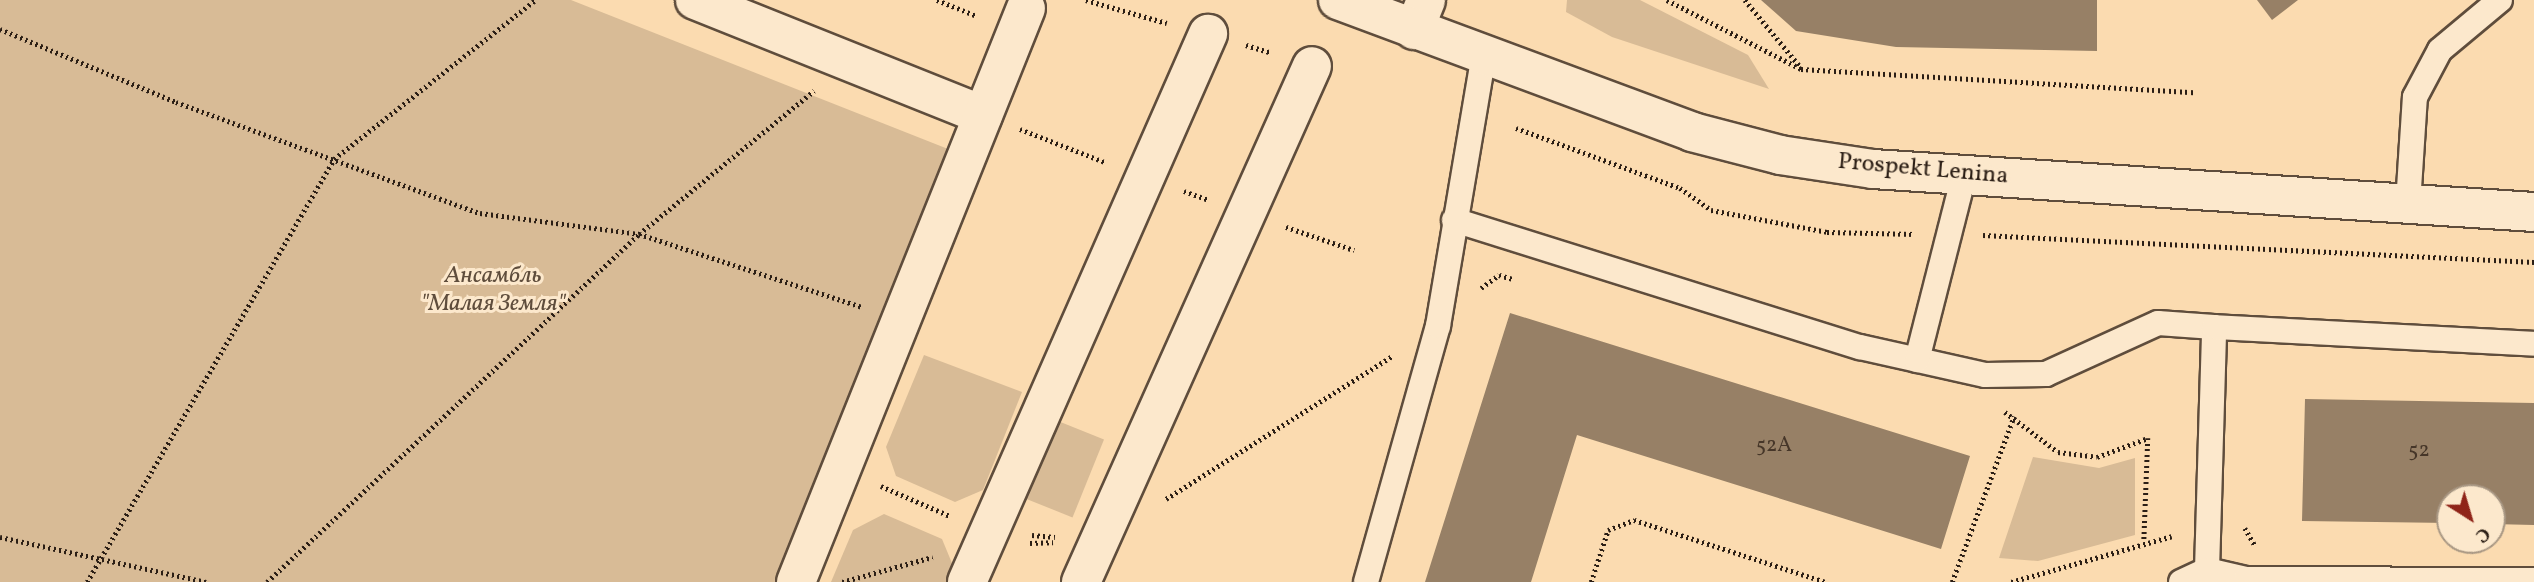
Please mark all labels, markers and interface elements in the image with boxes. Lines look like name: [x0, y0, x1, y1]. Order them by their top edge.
street label: Prospekt Lenina: [1837, 148, 2009, 192]
park label: Ансамбль "Малая Земля": [420, 263, 566, 319]
house number: 52А: [1756, 433, 1792, 459]
house number: 52: [2408, 438, 2430, 464]
north arrow: [2436, 484, 2506, 554]
text: С: [2470, 520, 2495, 548]

